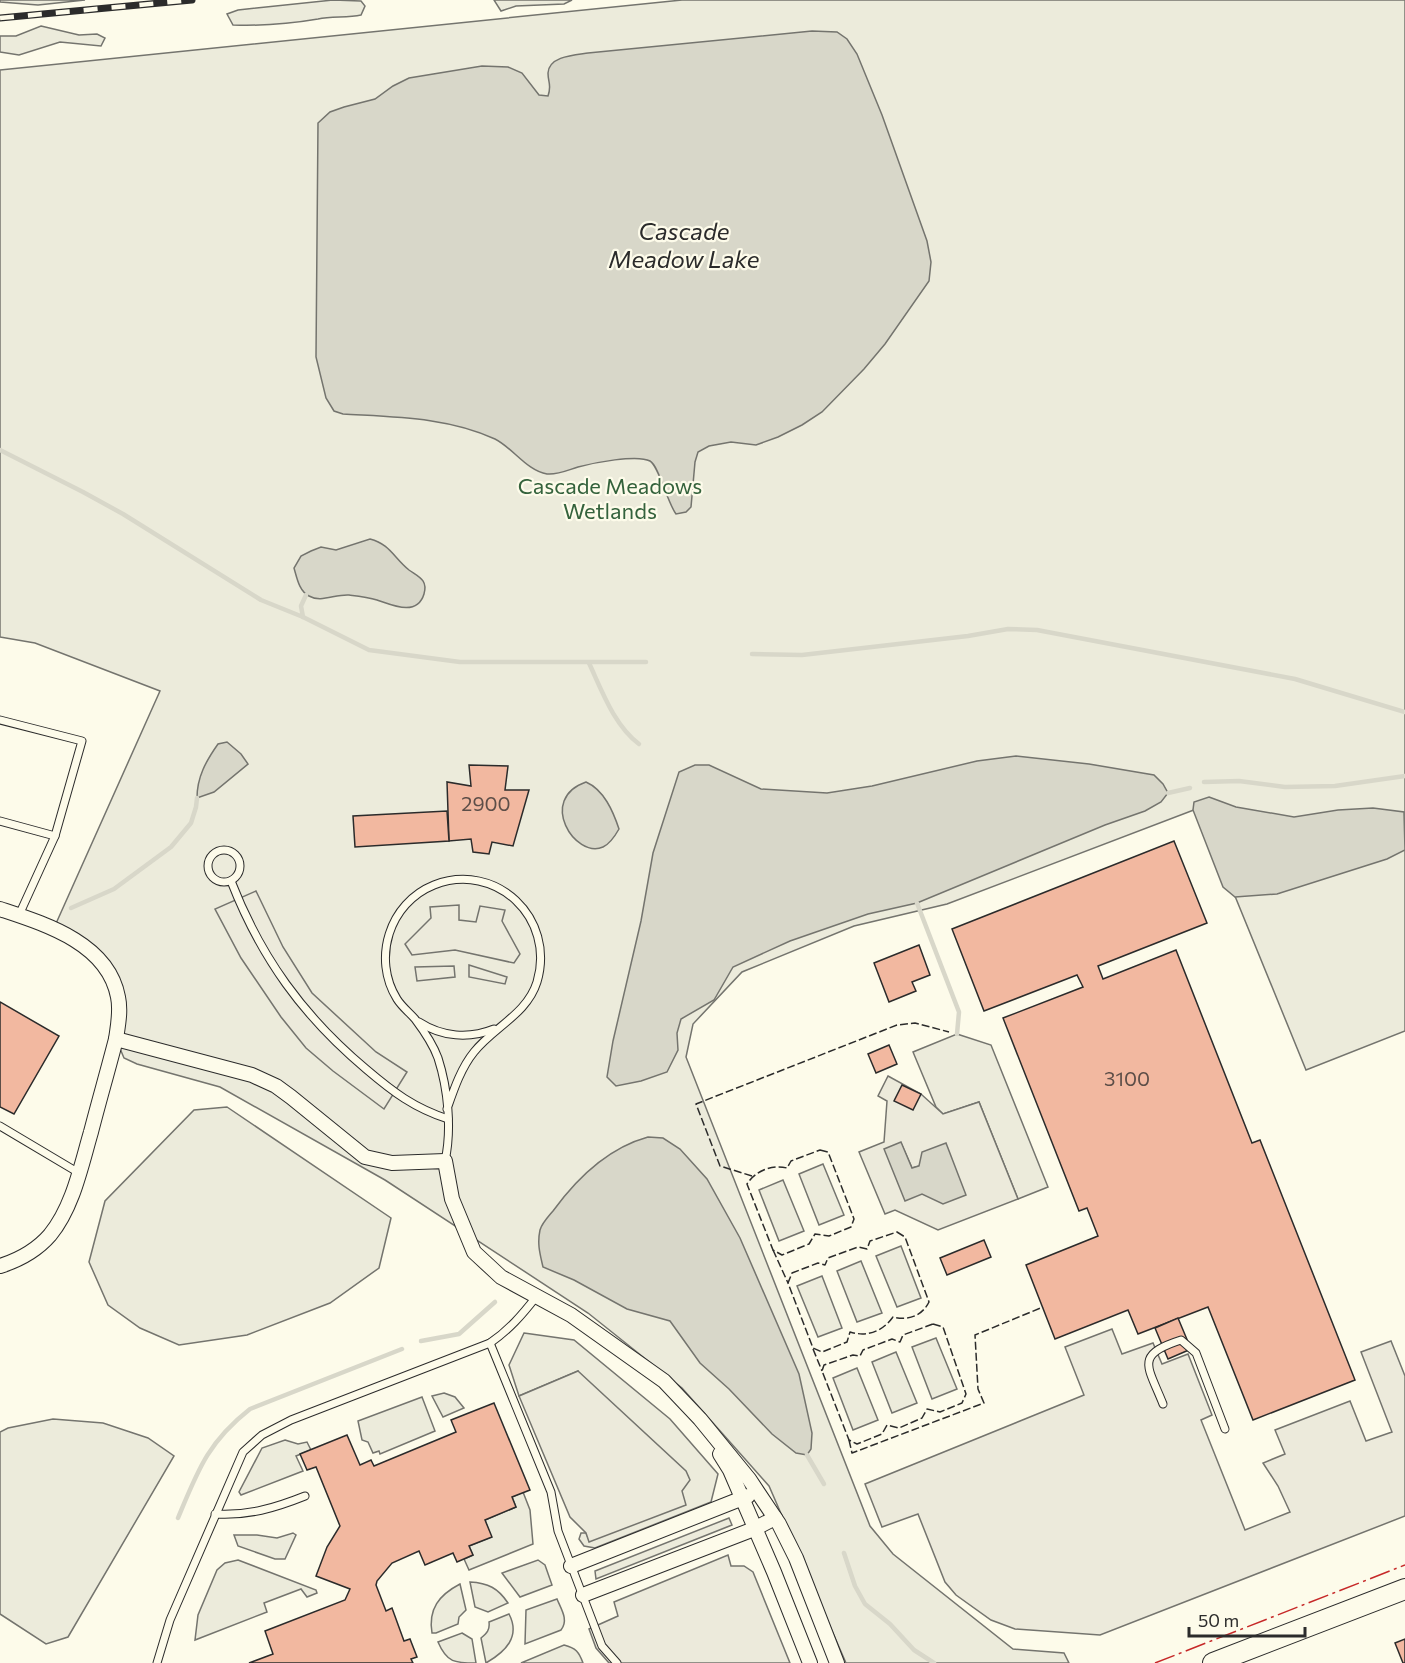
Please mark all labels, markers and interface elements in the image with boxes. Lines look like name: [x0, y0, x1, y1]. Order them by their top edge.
water label: Cascade Meadow Lake: [609, 216, 760, 273]
park label: Cascade Meadows Wetlands: [518, 472, 702, 524]
house number: 2900: [461, 791, 511, 815]
house number: 3100: [1104, 1066, 1150, 1090]
scale bar: [1189, 1600, 1304, 1638]
text: 50 m: [1198, 1609, 1239, 1631]

